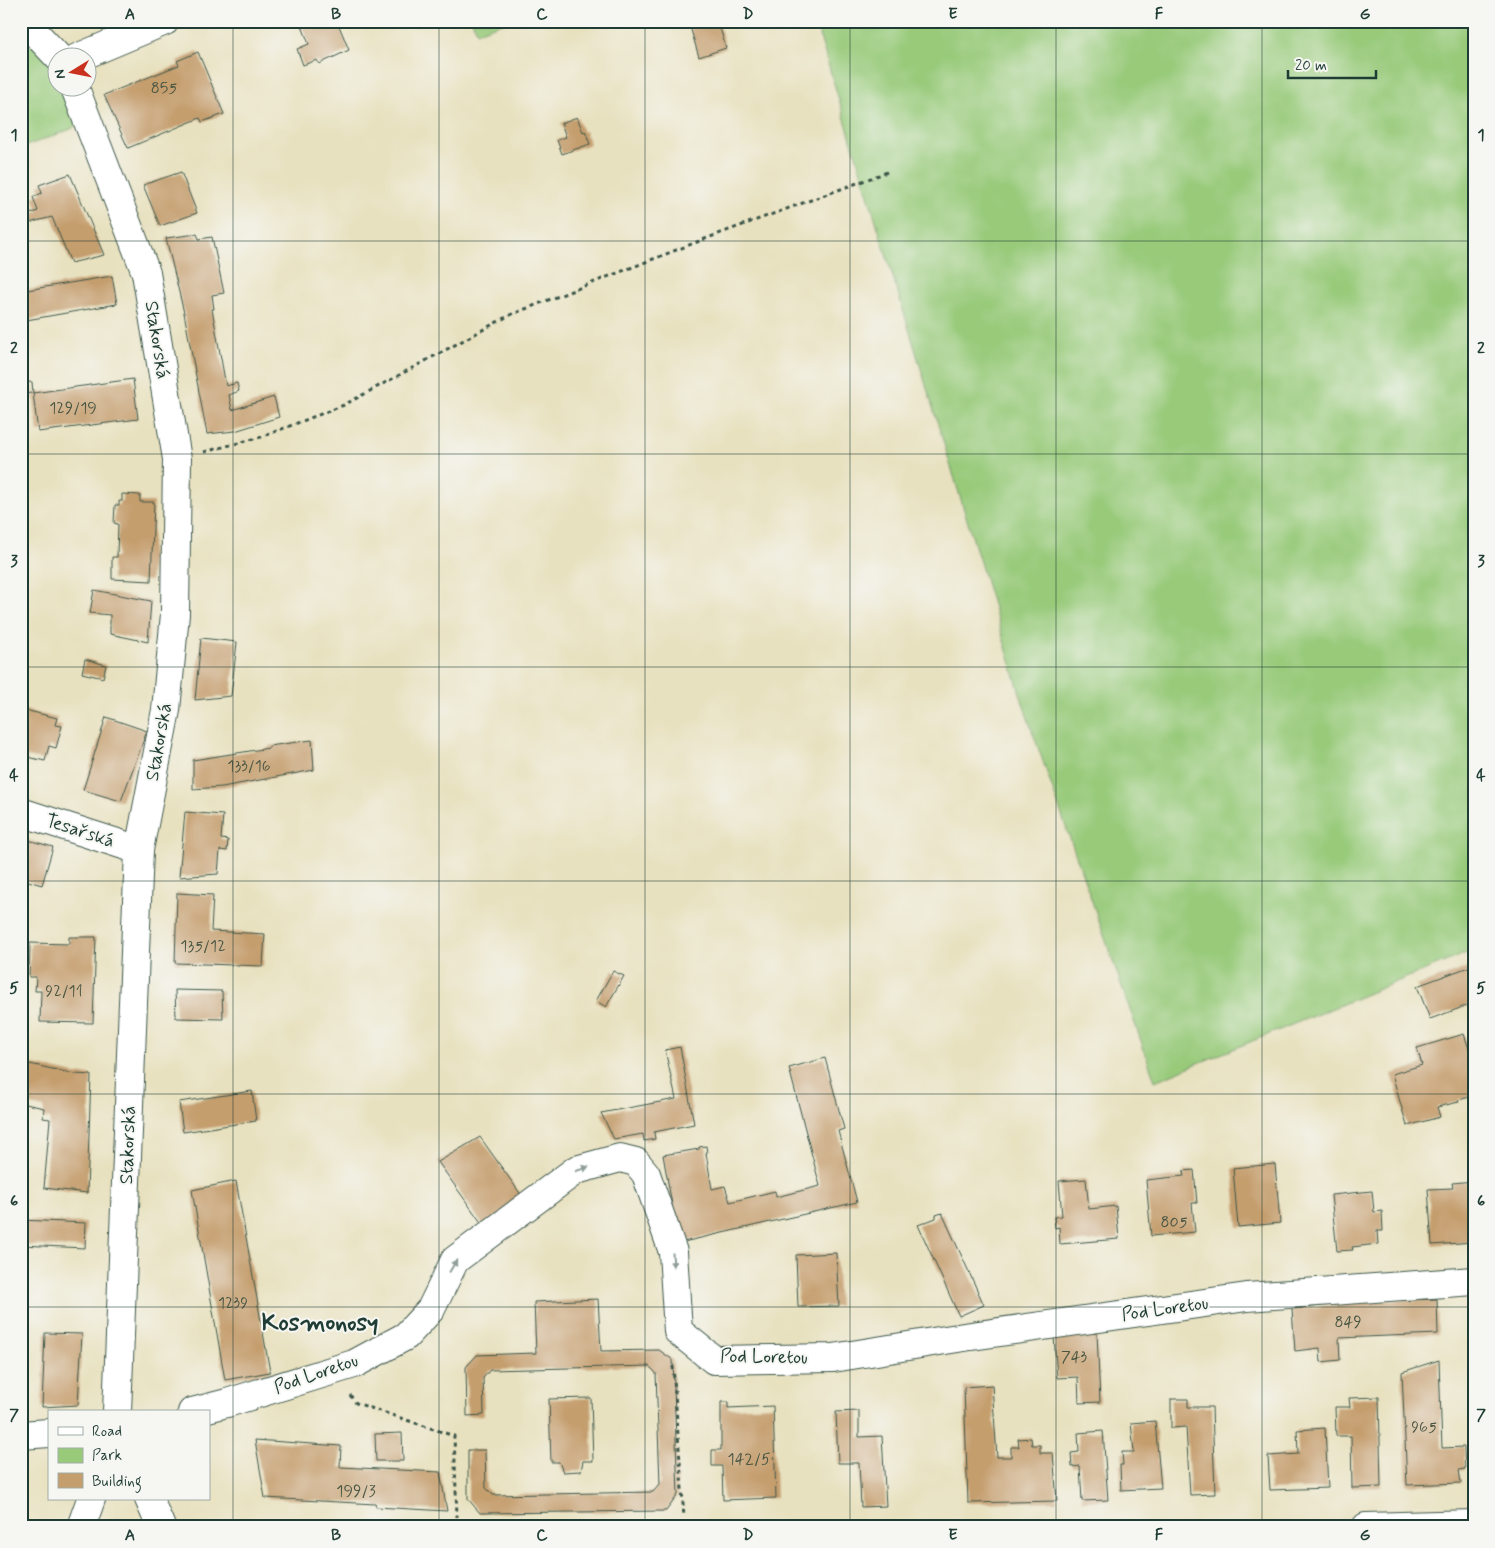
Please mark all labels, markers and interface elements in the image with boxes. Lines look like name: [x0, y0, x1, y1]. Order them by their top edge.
text: A: [125, 4, 135, 25]
text: B: [331, 4, 341, 25]
text: C: [536, 4, 548, 25]
text: D: [742, 4, 754, 25]
text: E: [948, 4, 958, 25]
text: F: [1155, 4, 1164, 25]
text: G: [1360, 4, 1371, 25]
north arrow: [48, 48, 98, 98]
scale bar: [1288, 48, 1375, 80]
text: 20 m: [1295, 56, 1327, 76]
text: N: [51, 68, 70, 80]
house number: 855: [151, 78, 177, 99]
text: 1: [10, 125, 18, 146]
text: 1: [1477, 125, 1485, 146]
street label: Stakorská: [139, 299, 175, 381]
text: 2: [10, 338, 18, 359]
text: 2: [1477, 338, 1485, 359]
house number: 129/19: [49, 398, 97, 419]
text: 3: [10, 551, 18, 572]
text: 3: [1477, 551, 1485, 572]
street label: Stakorská: [140, 701, 178, 783]
house number: 133/16: [227, 756, 271, 777]
text: 4: [9, 765, 19, 786]
text: 4: [1476, 765, 1486, 786]
street label: Tesařská: [42, 808, 118, 854]
house number: 135/12: [180, 936, 226, 957]
text: 5: [9, 978, 19, 999]
text: 5: [1476, 978, 1486, 999]
house number: 92/11: [45, 981, 83, 1002]
street label: Stakorská: [114, 1105, 142, 1185]
one-way arrow: [575, 1165, 590, 1173]
text: 6: [10, 1191, 18, 1212]
text: 6: [1477, 1191, 1485, 1212]
house number: 805: [1160, 1212, 1188, 1233]
one-way arrow: [670, 1253, 678, 1269]
one-way arrow: [449, 1259, 458, 1272]
street label: Pod Loretou: [1120, 1291, 1210, 1327]
house number: 1239: [218, 1293, 248, 1314]
district label: Kosmonosy: [262, 1308, 378, 1339]
house number: 849: [1334, 1312, 1362, 1333]
street label: Pod Loretou: [720, 1344, 808, 1370]
house number: 743: [1061, 1347, 1087, 1368]
street label: Pod Loretou: [271, 1348, 361, 1400]
text: 7: [9, 1405, 19, 1426]
text: 7: [1476, 1405, 1486, 1426]
legend: [48, 1410, 210, 1500]
house number: 965: [1411, 1417, 1437, 1438]
text: Road: [92, 1422, 122, 1442]
text: Park: [92, 1446, 122, 1466]
house number: 142/5: [728, 1449, 770, 1470]
text: Building: [92, 1472, 142, 1493]
house number: 199/3: [336, 1481, 376, 1502]
text: A: [125, 1525, 135, 1546]
text: B: [331, 1525, 341, 1546]
text: C: [536, 1525, 548, 1546]
text: D: [742, 1525, 754, 1546]
text: E: [948, 1525, 958, 1546]
text: F: [1155, 1525, 1164, 1546]
text: G: [1360, 1525, 1371, 1546]

